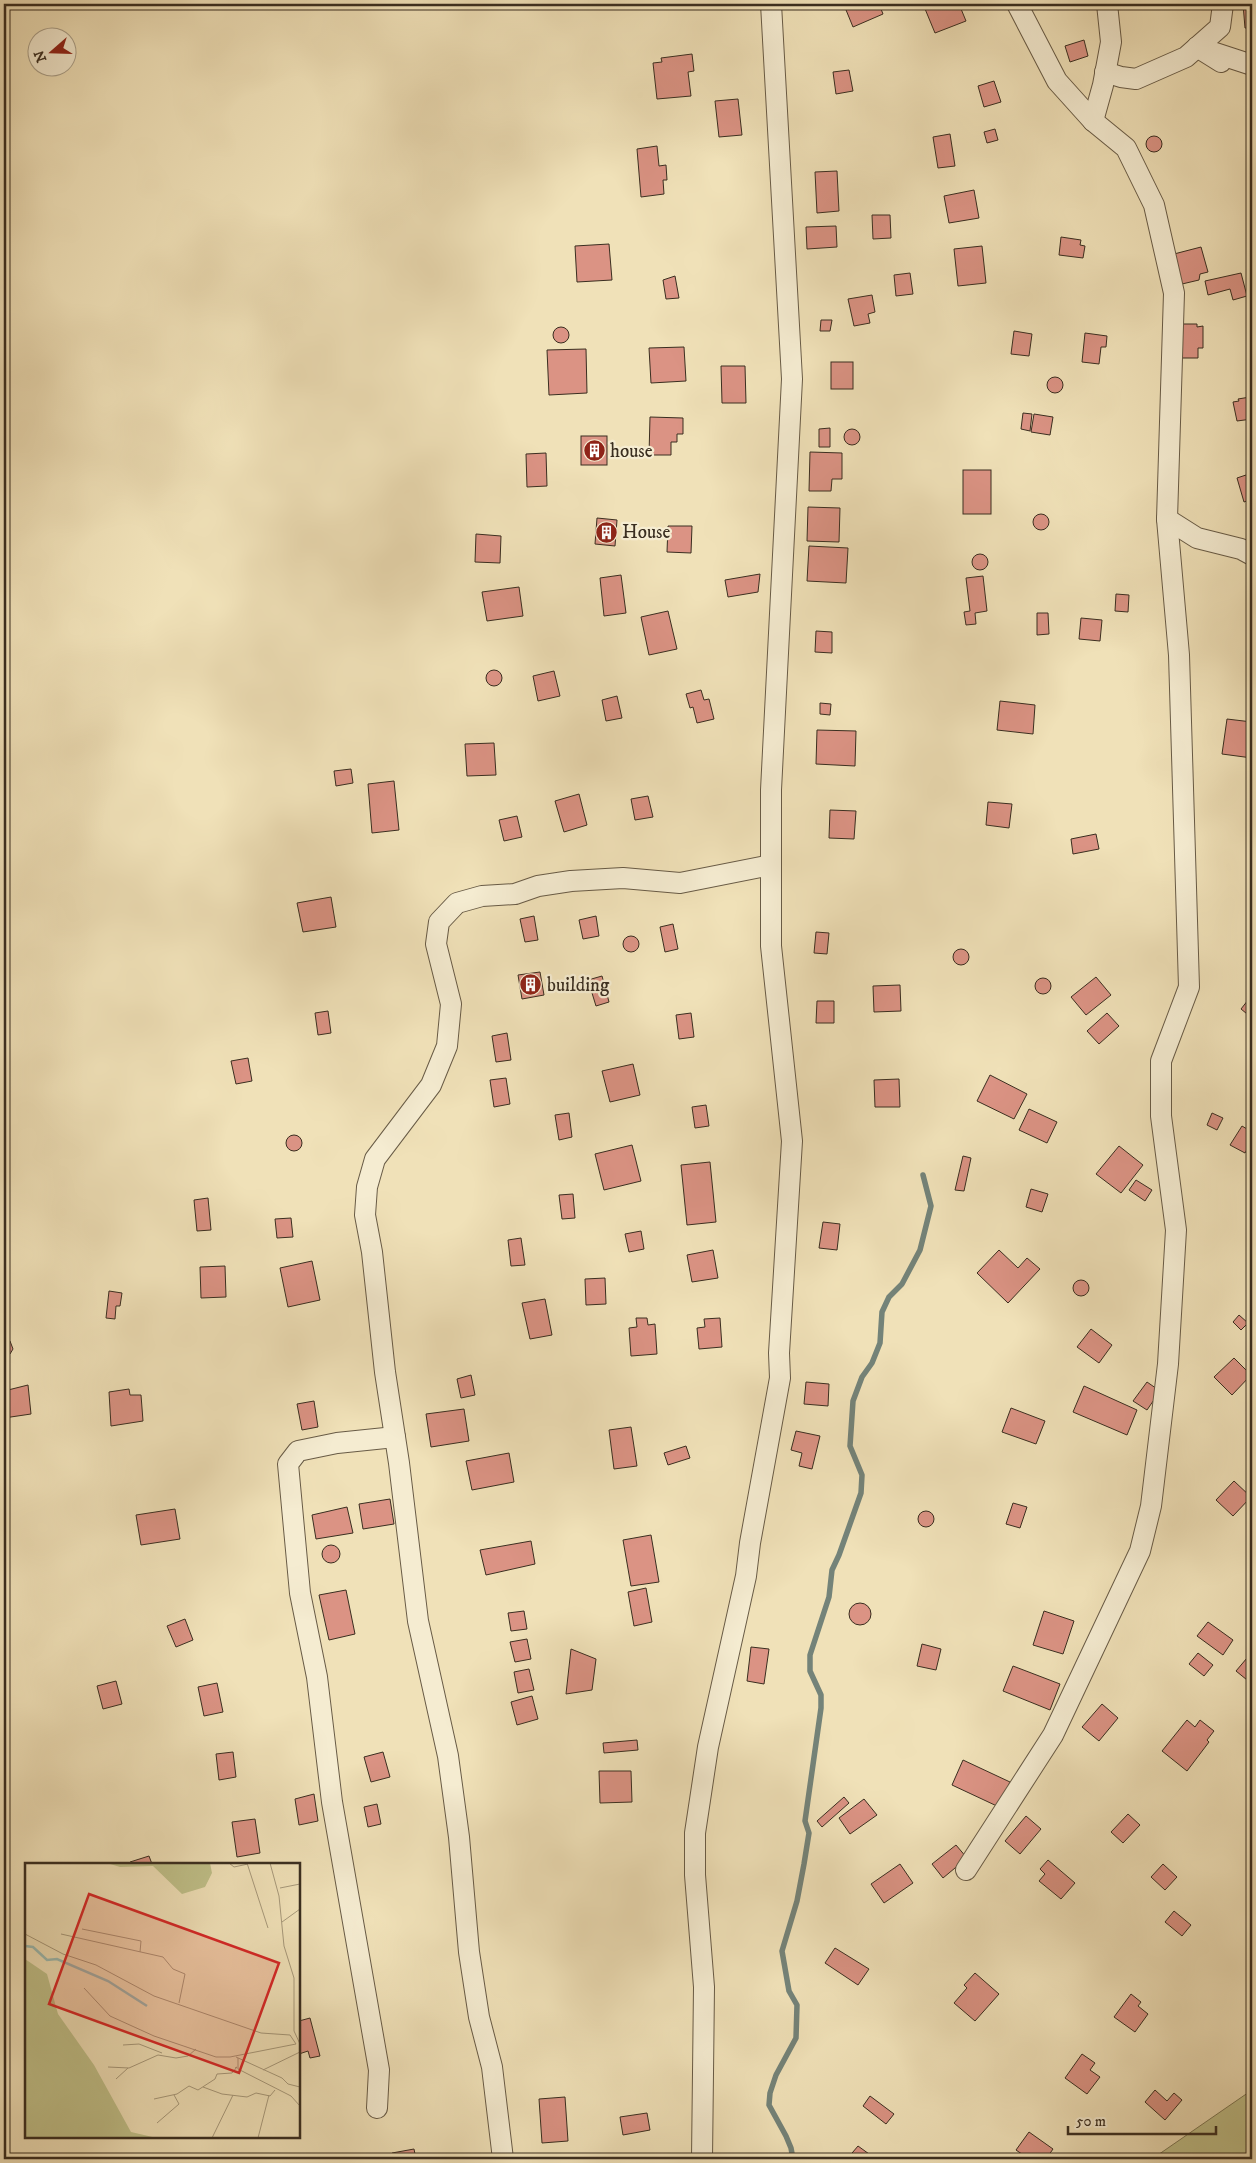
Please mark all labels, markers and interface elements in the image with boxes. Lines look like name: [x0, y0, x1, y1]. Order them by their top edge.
north arrow: [28, 28, 78, 78]
text: N: [30, 47, 51, 65]
building icon: house: [582, 439, 606, 463]
place label: house: [610, 440, 653, 463]
building icon: House: [594, 520, 618, 544]
place label: House: [622, 521, 670, 544]
building icon: building: [519, 973, 543, 997]
place label: building: [547, 974, 610, 997]
inset map: [25, 1863, 300, 2138]
scale bar: [1068, 2103, 1216, 2135]
text: 50 m: [1076, 2112, 1106, 2131]

